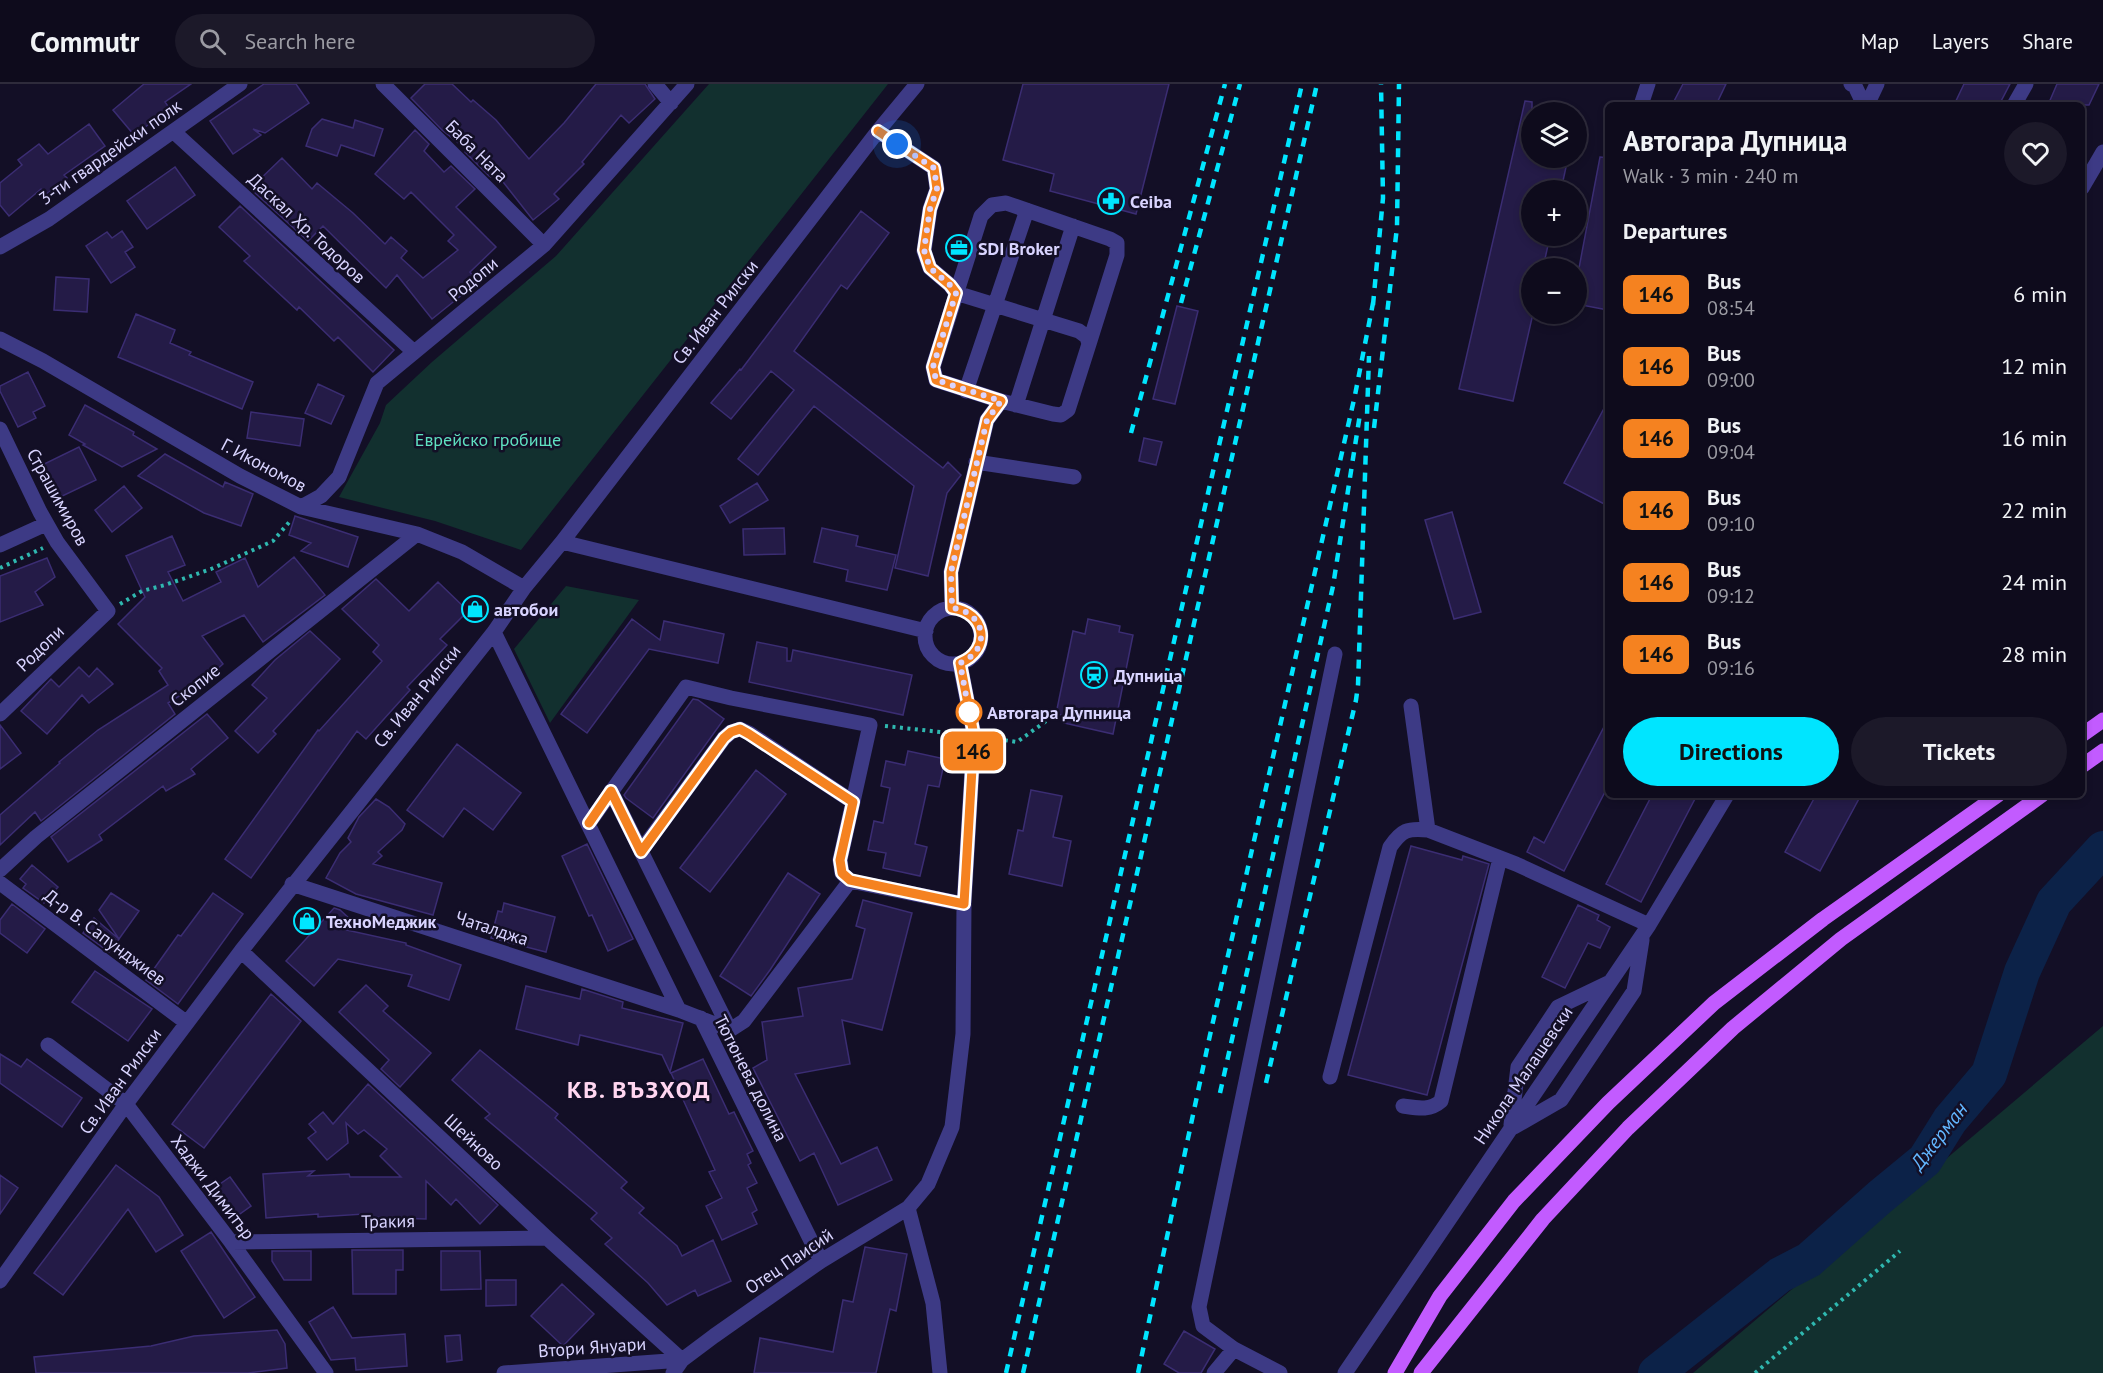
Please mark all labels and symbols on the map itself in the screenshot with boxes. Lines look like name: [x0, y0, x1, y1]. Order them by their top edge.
street label: 3-ти гвардейски полк: [34, 94, 186, 210]
street label: Баба Ната: [441, 115, 513, 187]
your location: [882, 129, 912, 159]
street label: Даскал Хр. Тодоров: [243, 168, 371, 288]
pharmacy icon: Ceiba: [1096, 186, 1126, 216]
place label: Ceiba: [1130, 190, 1172, 213]
office icon: SDI Broker: [944, 233, 974, 263]
place label: SDI Broker: [978, 237, 1060, 260]
street label: Родопи: [443, 252, 503, 306]
street label: Св. Иван Рилски: [667, 255, 763, 369]
park label: Еврейско гробище: [415, 428, 561, 451]
street label: Г. Икономов: [217, 433, 311, 497]
street label: Страшимиров: [22, 444, 94, 550]
shop icon: автобои: [460, 594, 490, 624]
place label: автобои: [494, 598, 558, 621]
street label: Родопи: [11, 620, 69, 676]
street label: Св. Иван Рилски: [368, 640, 466, 752]
street label: Скопие: [165, 658, 225, 712]
station icon: Дупница: [1079, 660, 1109, 690]
place label: Дупница: [1114, 664, 1183, 687]
marker: Автогара Дупница: [956, 699, 982, 725]
place label: Автогара Дупница: [987, 701, 1131, 724]
line badge: 146: [938, 732, 1008, 770]
street label: Д-р В. Сапунджиев: [39, 884, 171, 990]
street label: Чаталджа: [453, 905, 531, 951]
shop icon: ТехноМеджик: [292, 906, 322, 936]
place label: ТехноМеджик: [326, 910, 437, 933]
street label: Никола Малашевски: [1468, 1002, 1578, 1148]
street label: Тютюнева долина: [709, 1011, 793, 1145]
street label: Св. Иван Рилски: [74, 1023, 166, 1139]
district label: КВ. ВЪЗХОД: [567, 1074, 711, 1105]
water label: Джерман: [1903, 1097, 1974, 1177]
street label: Шейново: [440, 1109, 508, 1175]
street label: Хаджи Димитър: [166, 1130, 260, 1244]
street label: Тракия: [361, 1209, 415, 1233]
street label: Отец Паисий: [741, 1223, 837, 1299]
street label: Втори Януари: [537, 1332, 647, 1362]

